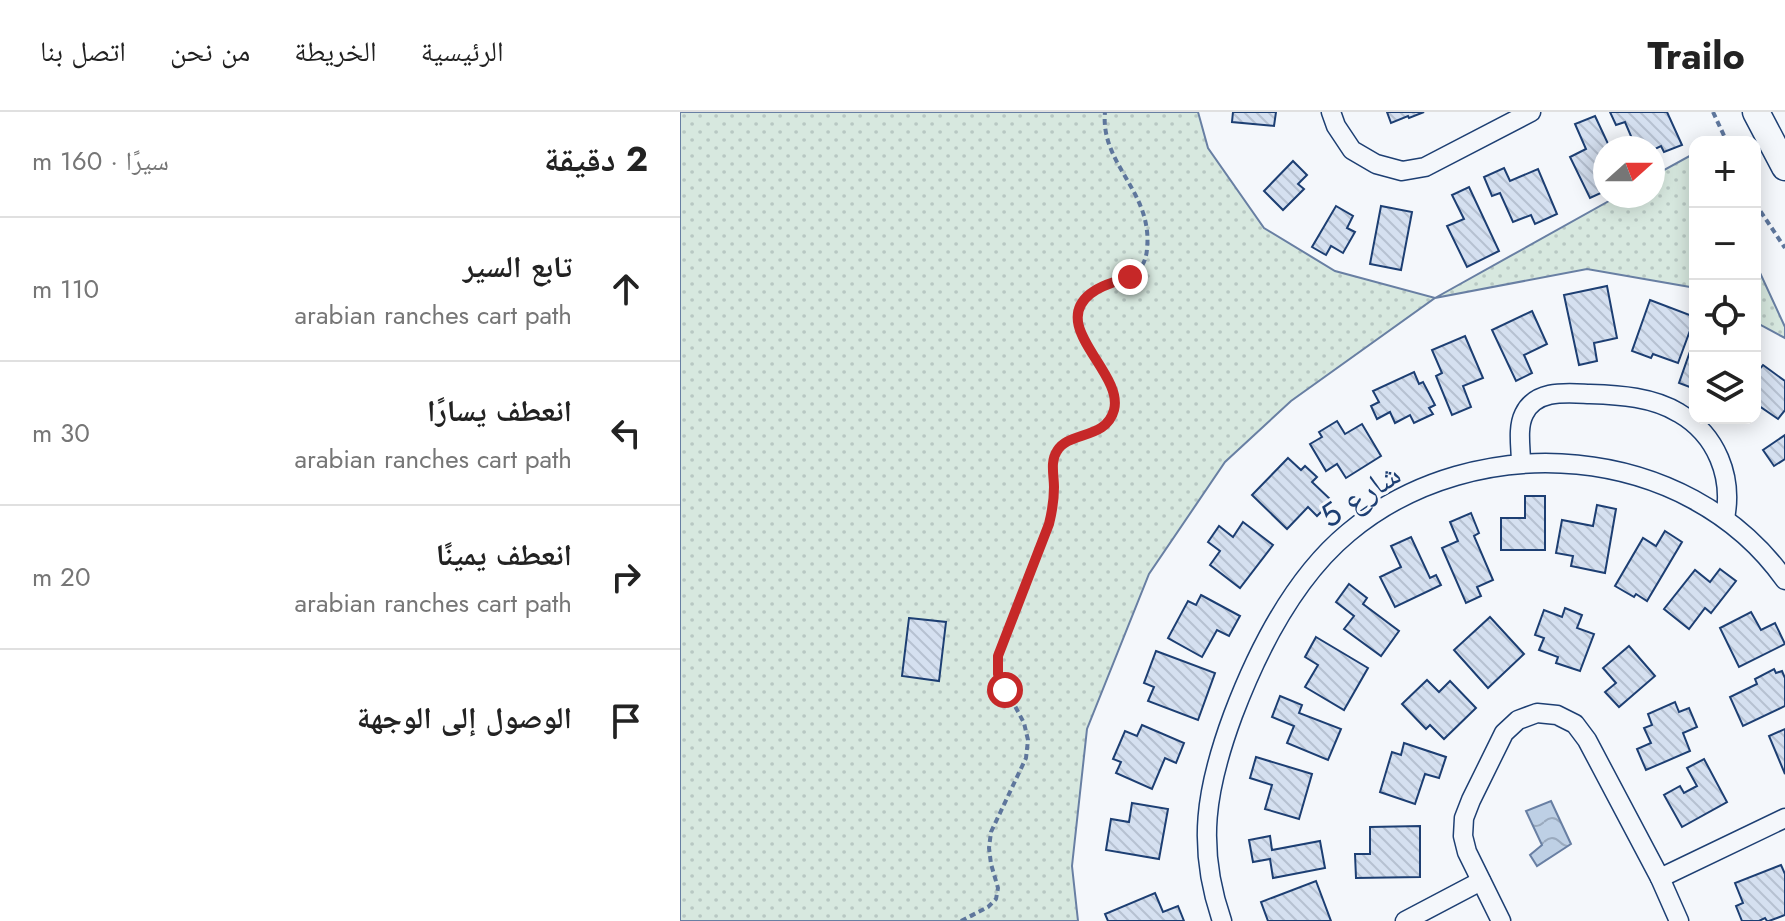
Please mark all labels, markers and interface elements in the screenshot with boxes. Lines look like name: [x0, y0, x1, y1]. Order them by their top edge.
text: Trailo: [1647, 28, 1745, 83]
text: اتصل بنا: [40, 31, 126, 72]
text: من نحن: [170, 31, 250, 72]
text: الخريطة: [294, 31, 377, 72]
text: الرئيسية: [421, 31, 504, 72]
text: 2 دقيقة: [544, 135, 648, 184]
north arrow: [1593, 136, 1665, 208]
map controls: [1689, 136, 1761, 424]
button: +: [1689, 136, 1761, 208]
text: سيرًا · 160 m: [32, 142, 169, 180]
button: −: [1689, 208, 1761, 280]
text: تابع السير: [463, 245, 572, 288]
route end: [1112, 259, 1148, 295]
icon: ahead: [604, 267, 648, 311]
text: 110 m: [32, 270, 99, 308]
button: locate: [1689, 280, 1761, 352]
text: arabian ranches cart path: [295, 296, 572, 334]
button: layers: [1689, 352, 1761, 424]
text: انعطف يسارًا: [427, 389, 572, 432]
icon: left: [604, 411, 648, 455]
text: 30 m: [32, 414, 90, 452]
text: arabian ranches cart path: [295, 440, 572, 478]
street label: شارع 5: [1310, 451, 1410, 539]
text: انعطف يمينًا: [436, 533, 572, 576]
icon: right: [604, 555, 648, 599]
text: 20 m: [32, 558, 91, 596]
text: arabian ranches cart path: [295, 584, 572, 622]
route start: [987, 672, 1023, 708]
text: الوصول إلى الوجهة: [357, 696, 572, 739]
icon: arrive: [604, 699, 648, 743]

